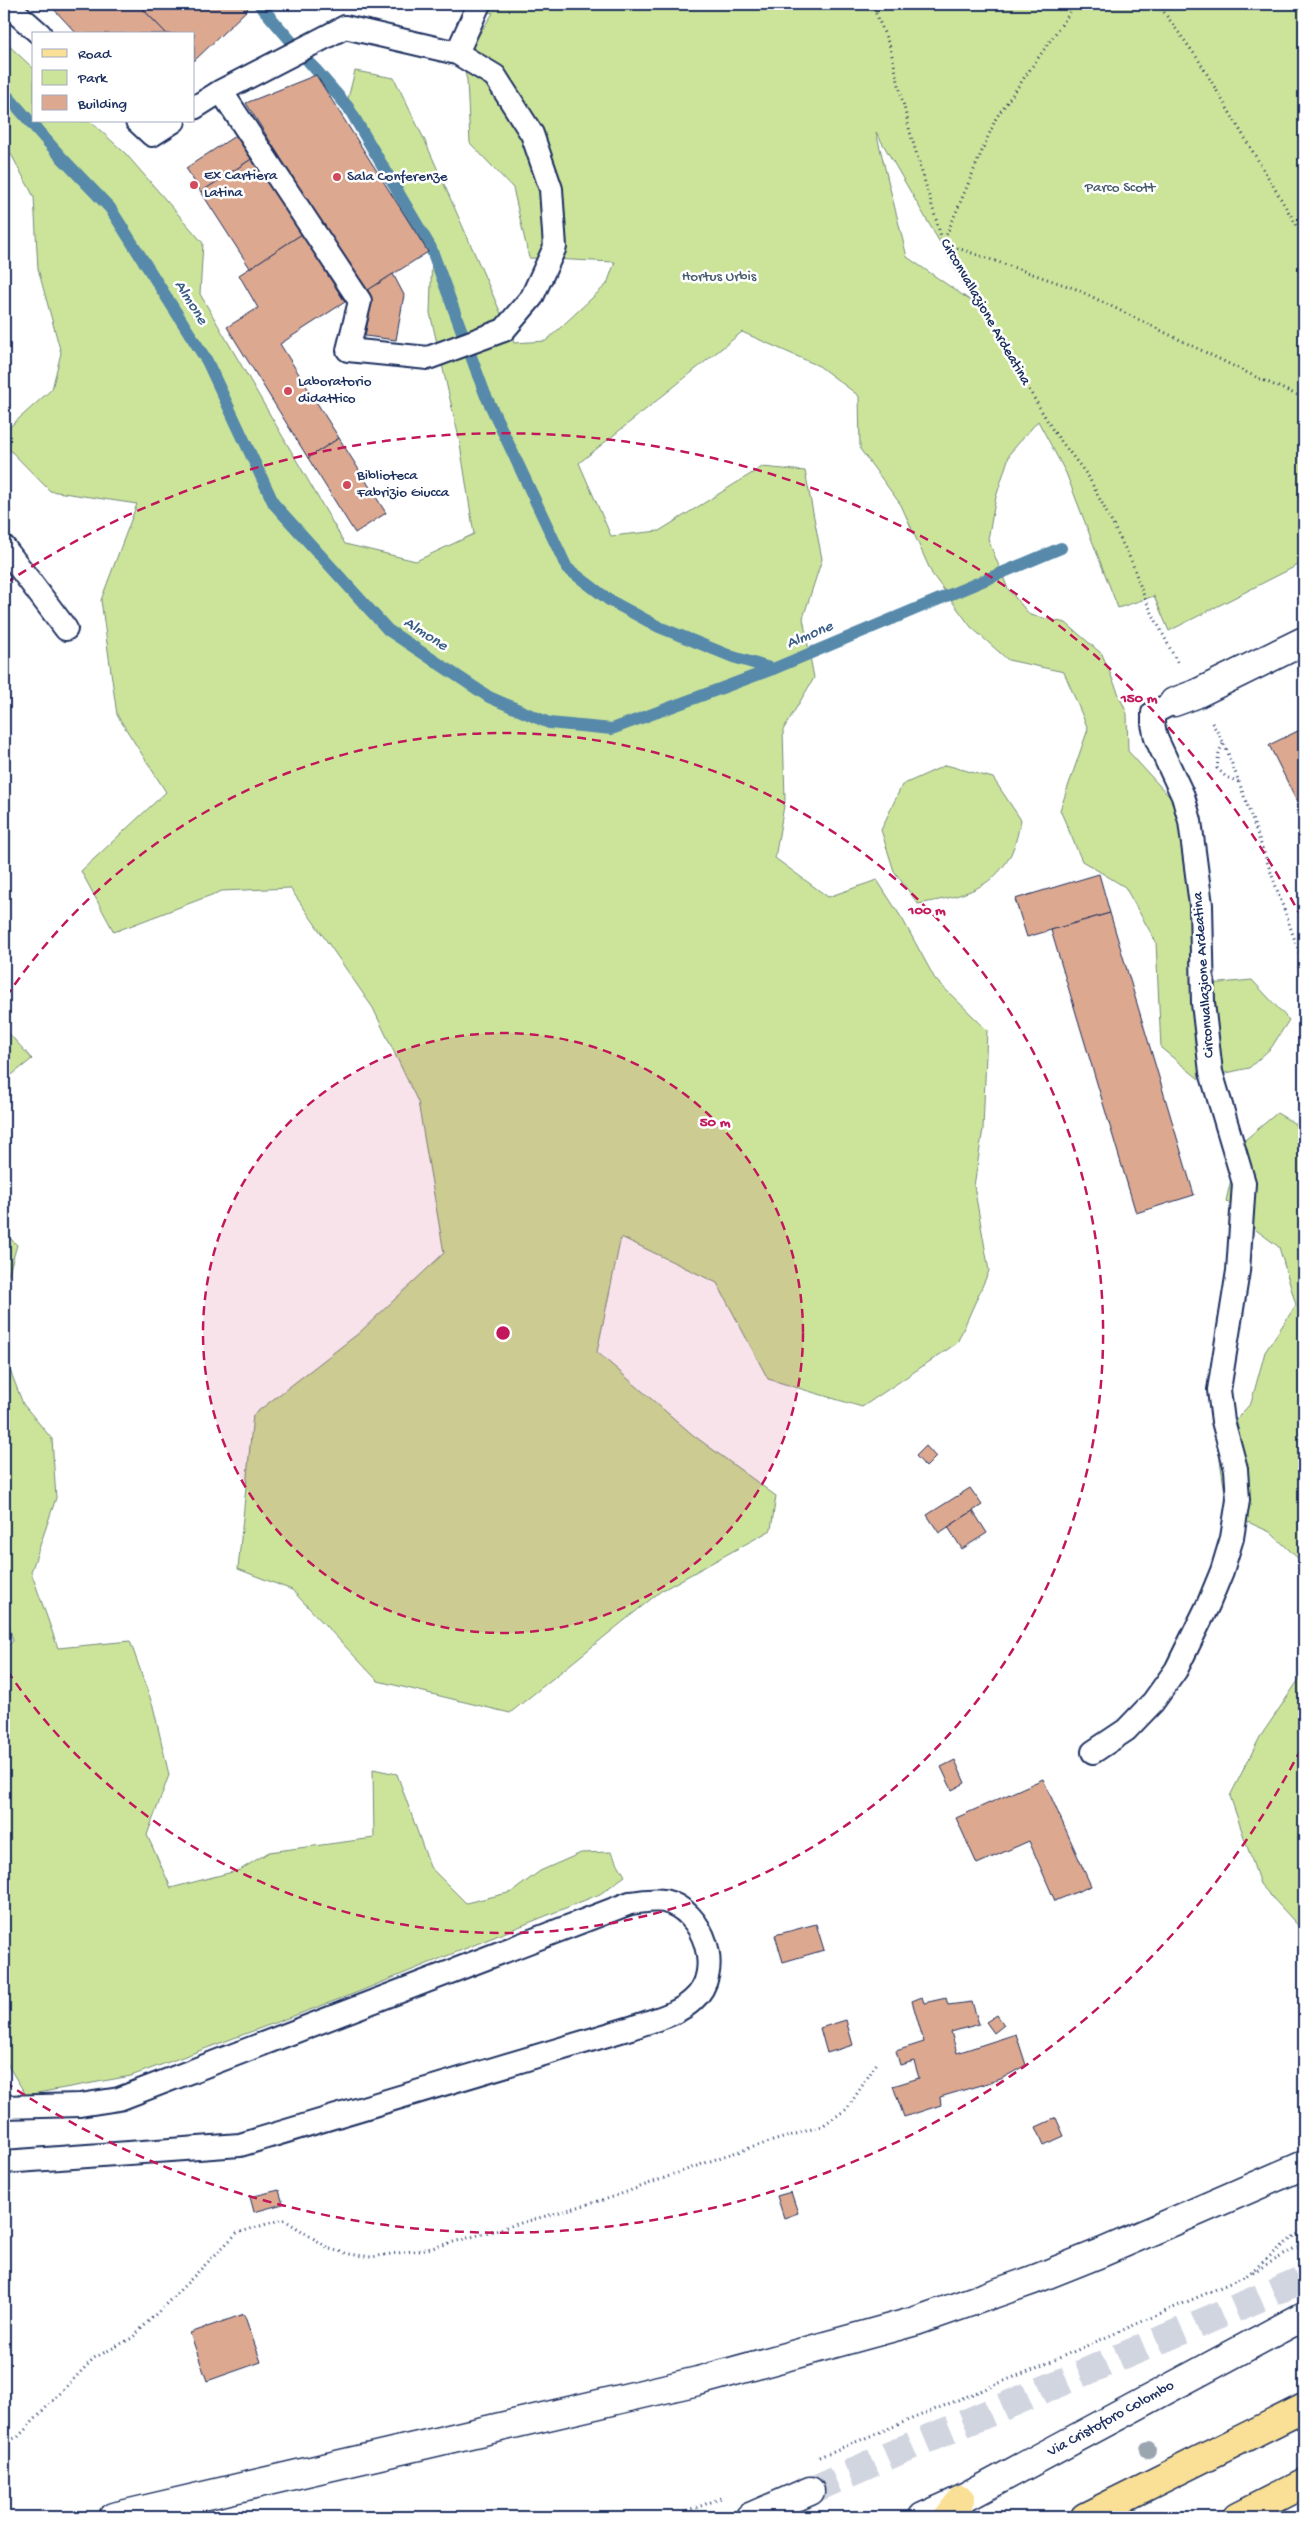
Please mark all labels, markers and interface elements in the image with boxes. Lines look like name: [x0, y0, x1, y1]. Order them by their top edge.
legend: [32, 32, 195, 122]
text: Road: [78, 46, 112, 64]
text: Park: [77, 70, 108, 88]
text: Building: [77, 96, 127, 114]
place label: Ex Cartiera Latina: [204, 167, 278, 202]
place label: Sala Conferenze: [347, 168, 448, 186]
marker: Sala Conferenze: [331, 171, 343, 183]
marker: Ex Cartiera Latina: [188, 179, 200, 191]
park label: Parco Scott: [1084, 179, 1157, 197]
street label: Circonvallazione Ardeatina: [936, 235, 1035, 389]
park label: Hortus Urbis: [682, 268, 757, 286]
water label: Almone: [169, 277, 211, 329]
place label: Laboratorio didattico: [298, 373, 372, 408]
marker: Laboratorio didattico: [282, 385, 294, 397]
place label: Biblioteca Fabrizio Giucca: [356, 467, 450, 502]
marker: Biblioteca Fabrizio Giucca: [341, 479, 353, 491]
water label: Almone: [399, 614, 451, 657]
water label: Almone: [784, 617, 837, 654]
text: 150 m: [1120, 690, 1158, 708]
street label: Circonvallazione Ardeatina: [1189, 891, 1219, 1059]
text: 100 m: [907, 902, 946, 920]
text: 50 m: [700, 1114, 731, 1132]
centre of rings: [494, 1324, 512, 1342]
street label: Via Cristoforo Colombo: [1044, 2377, 1178, 2462]

